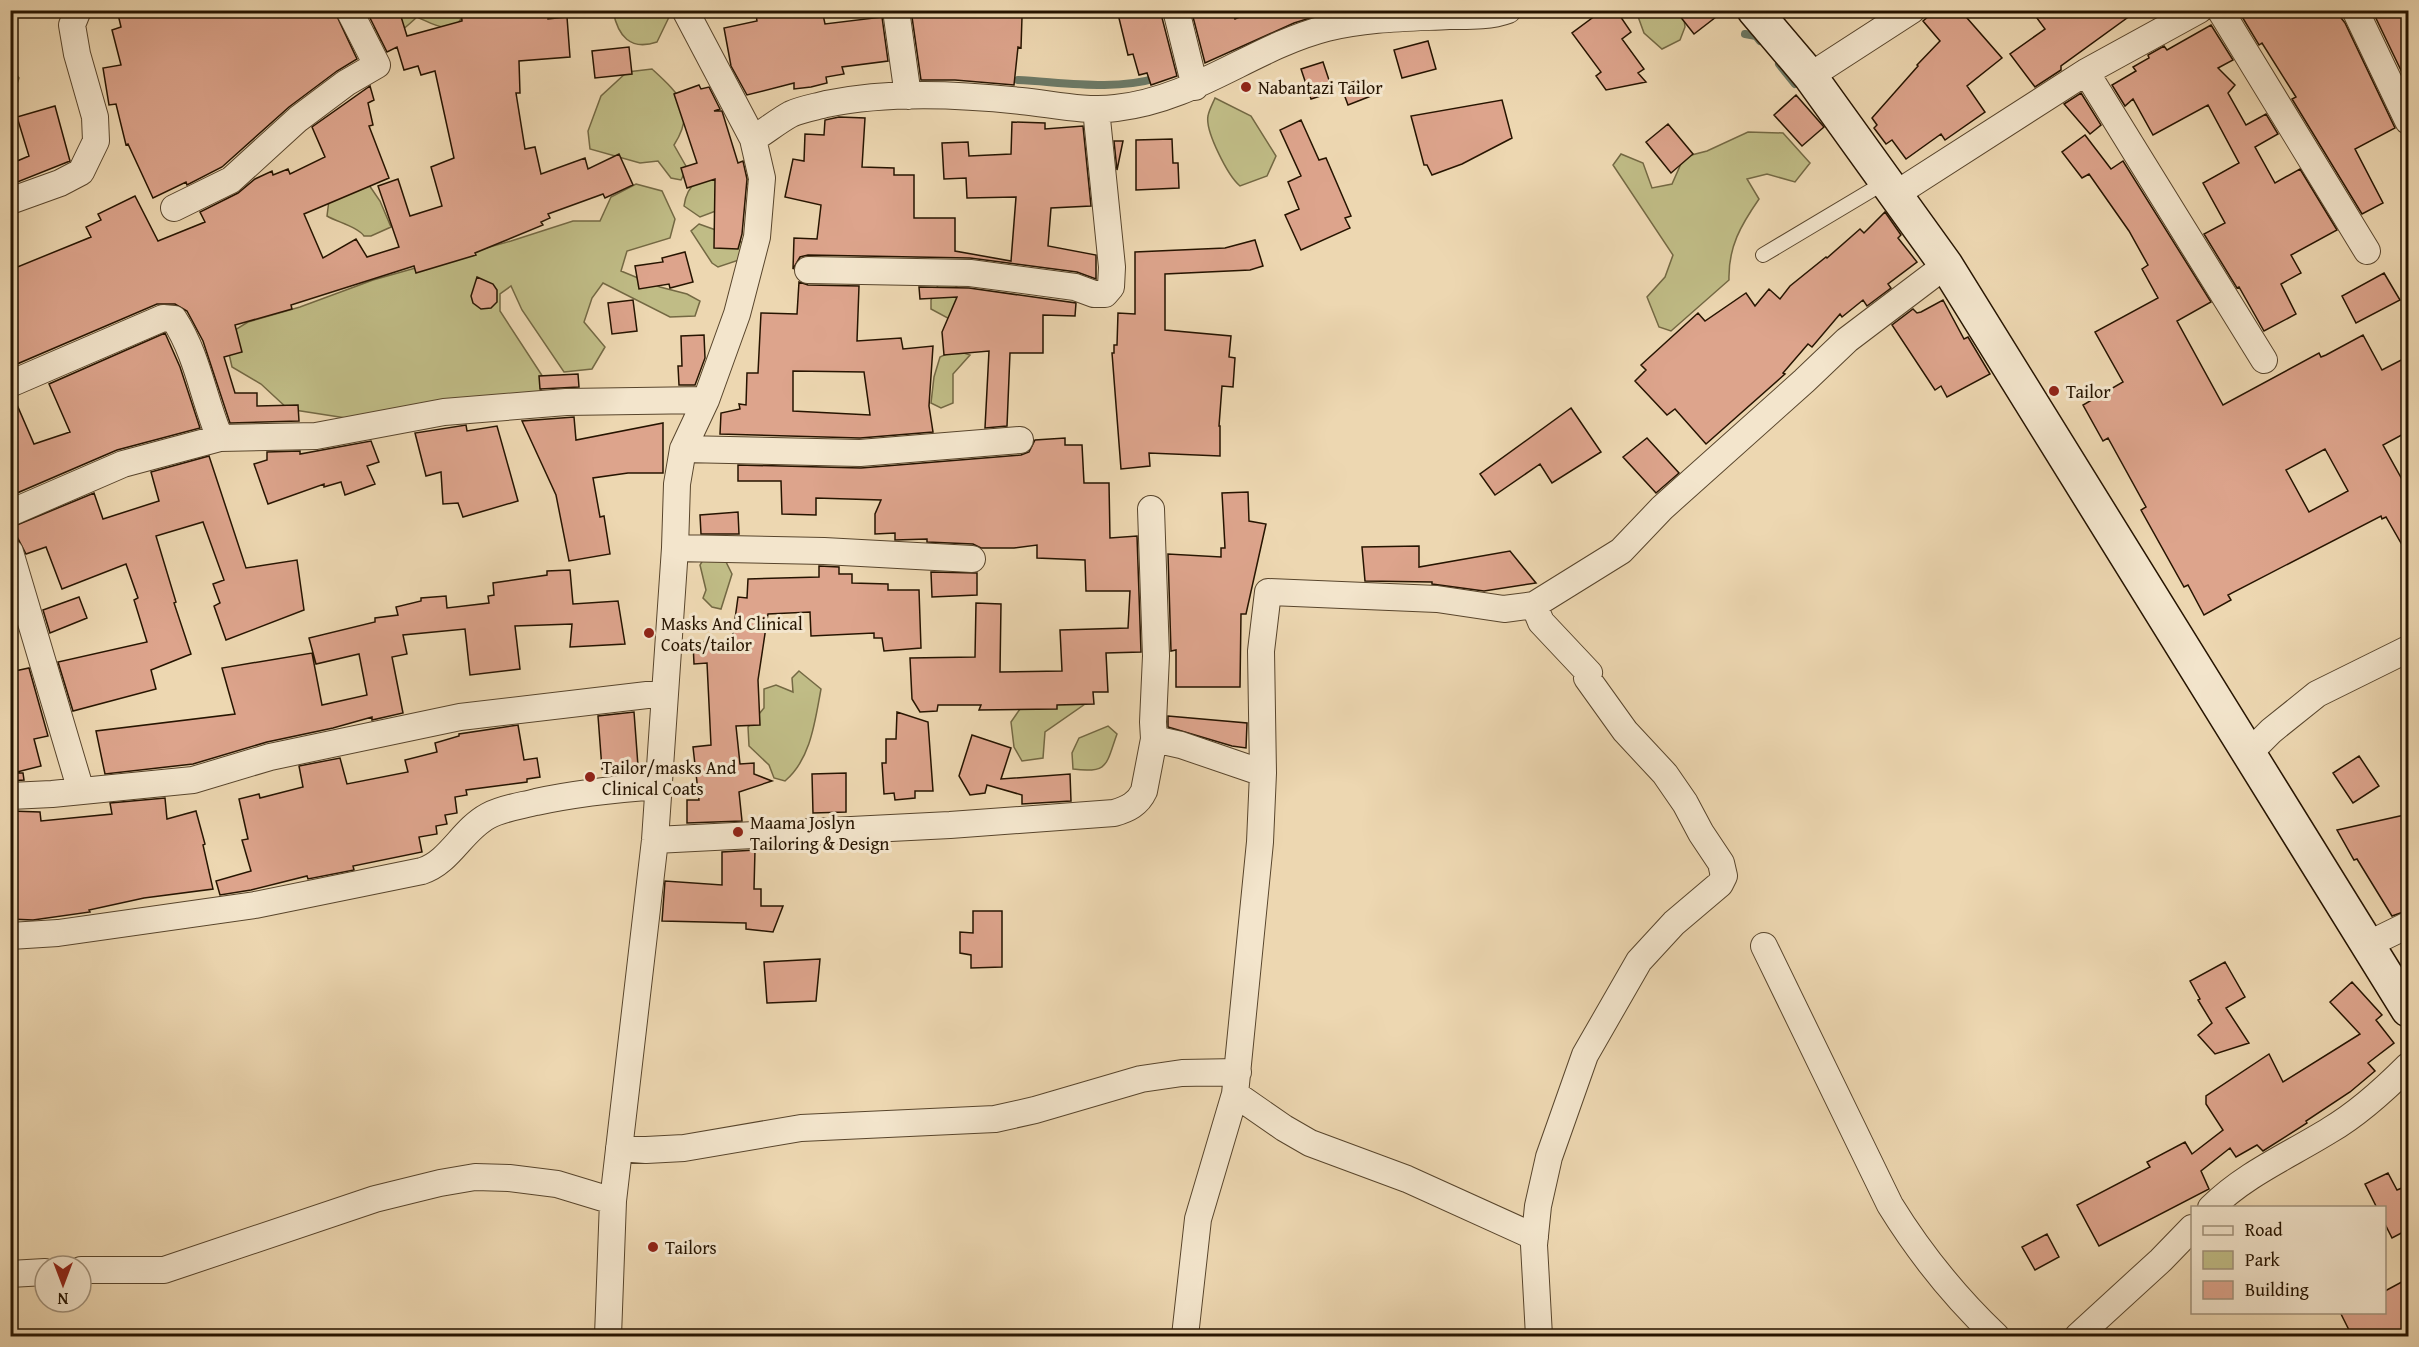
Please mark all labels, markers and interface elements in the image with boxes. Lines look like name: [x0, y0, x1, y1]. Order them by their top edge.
place label: Nabantazi Tailor: [1258, 74, 1383, 101]
marker: Nabantazi Tailor: [1239, 80, 1253, 94]
place label: Tailor: [2066, 378, 2111, 405]
marker: Tailor: [2047, 384, 2061, 398]
place label: Masks And Clinical Coats/tailor: [661, 610, 803, 658]
marker: Masks And Clinical Coats/tailor: [642, 626, 656, 640]
place label: Tailor/masks And Clinical Coats: [602, 754, 737, 802]
marker: Tailor/masks And Clinical Coats: [583, 770, 597, 784]
place label: Maama Joslyn Tailoring & Design: [750, 809, 889, 857]
marker: Maama Joslyn Tailoring & Design: [731, 825, 745, 839]
legend: [2191, 1206, 2386, 1314]
text: Road: [2245, 1216, 2283, 1243]
place label: Tailors: [665, 1234, 717, 1261]
marker: Tailors: [646, 1240, 660, 1254]
text: Park: [2245, 1246, 2281, 1273]
north arrow: [33, 1254, 93, 1314]
text: Building: [2245, 1276, 2309, 1303]
text: N: [57, 1287, 68, 1311]

